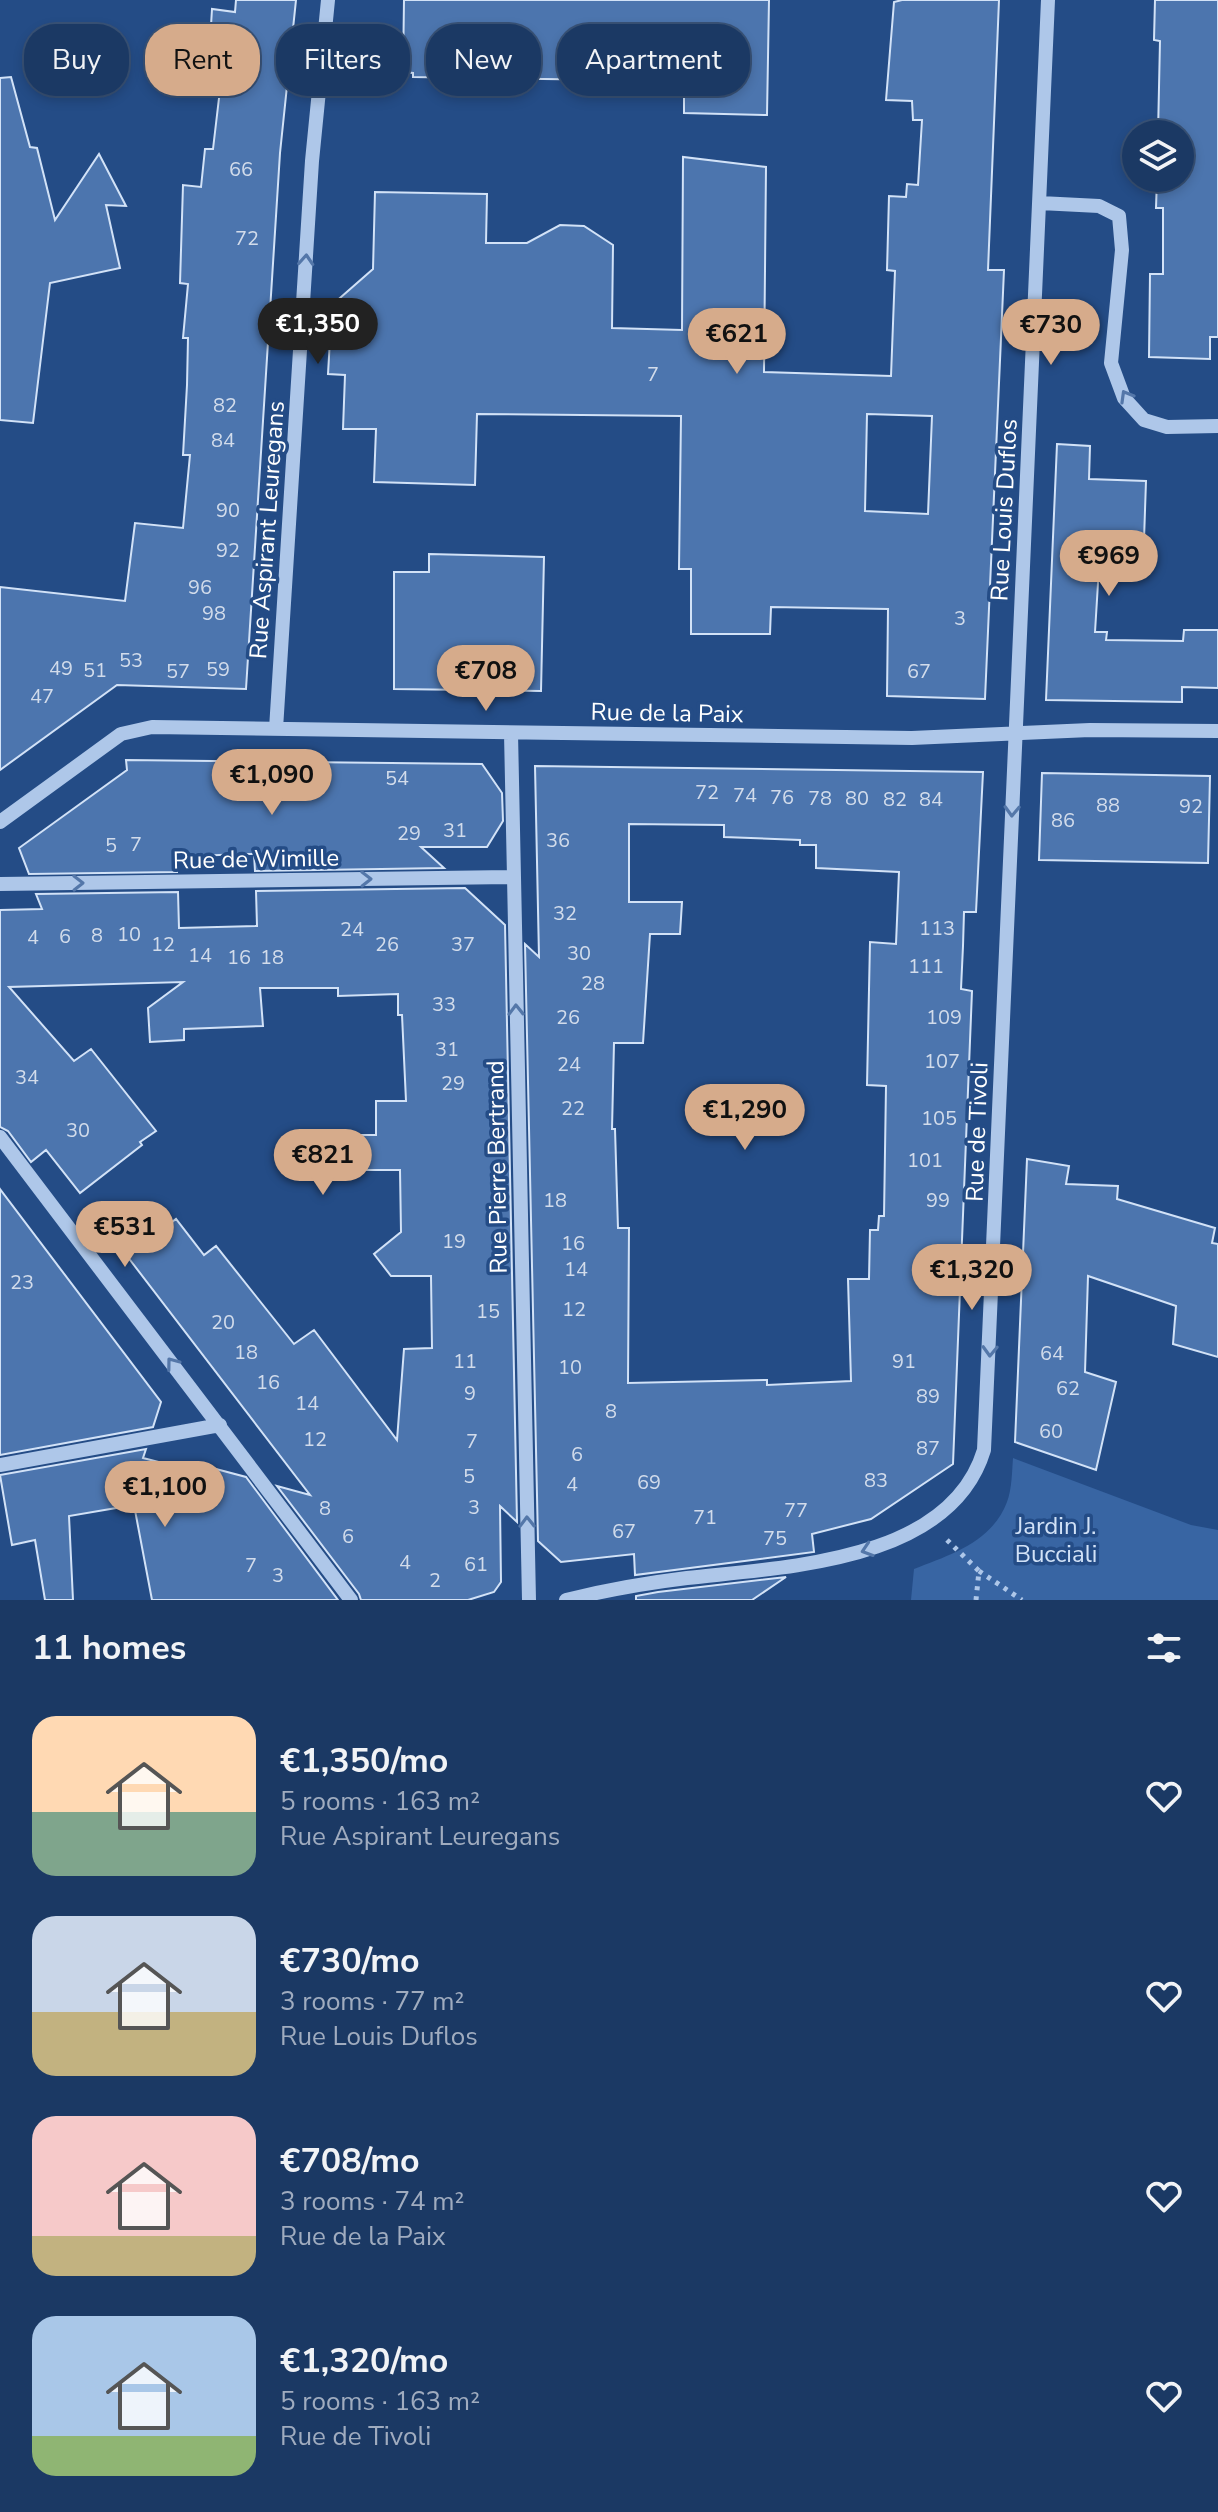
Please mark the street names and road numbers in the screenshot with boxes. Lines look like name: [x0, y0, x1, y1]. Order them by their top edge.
street label: Rue Aspirant Leuregans: [242, 400, 292, 660]
street label: Rue Louis Duflos: [983, 418, 1025, 602]
street label: Rue de la Paix: [590, 696, 744, 730]
street label: Rue de Wimille: [173, 842, 339, 876]
street label: Rue Pierre Bertrand: [479, 1060, 515, 1274]
street label: Rue de Tivoli: [959, 1062, 995, 1202]

